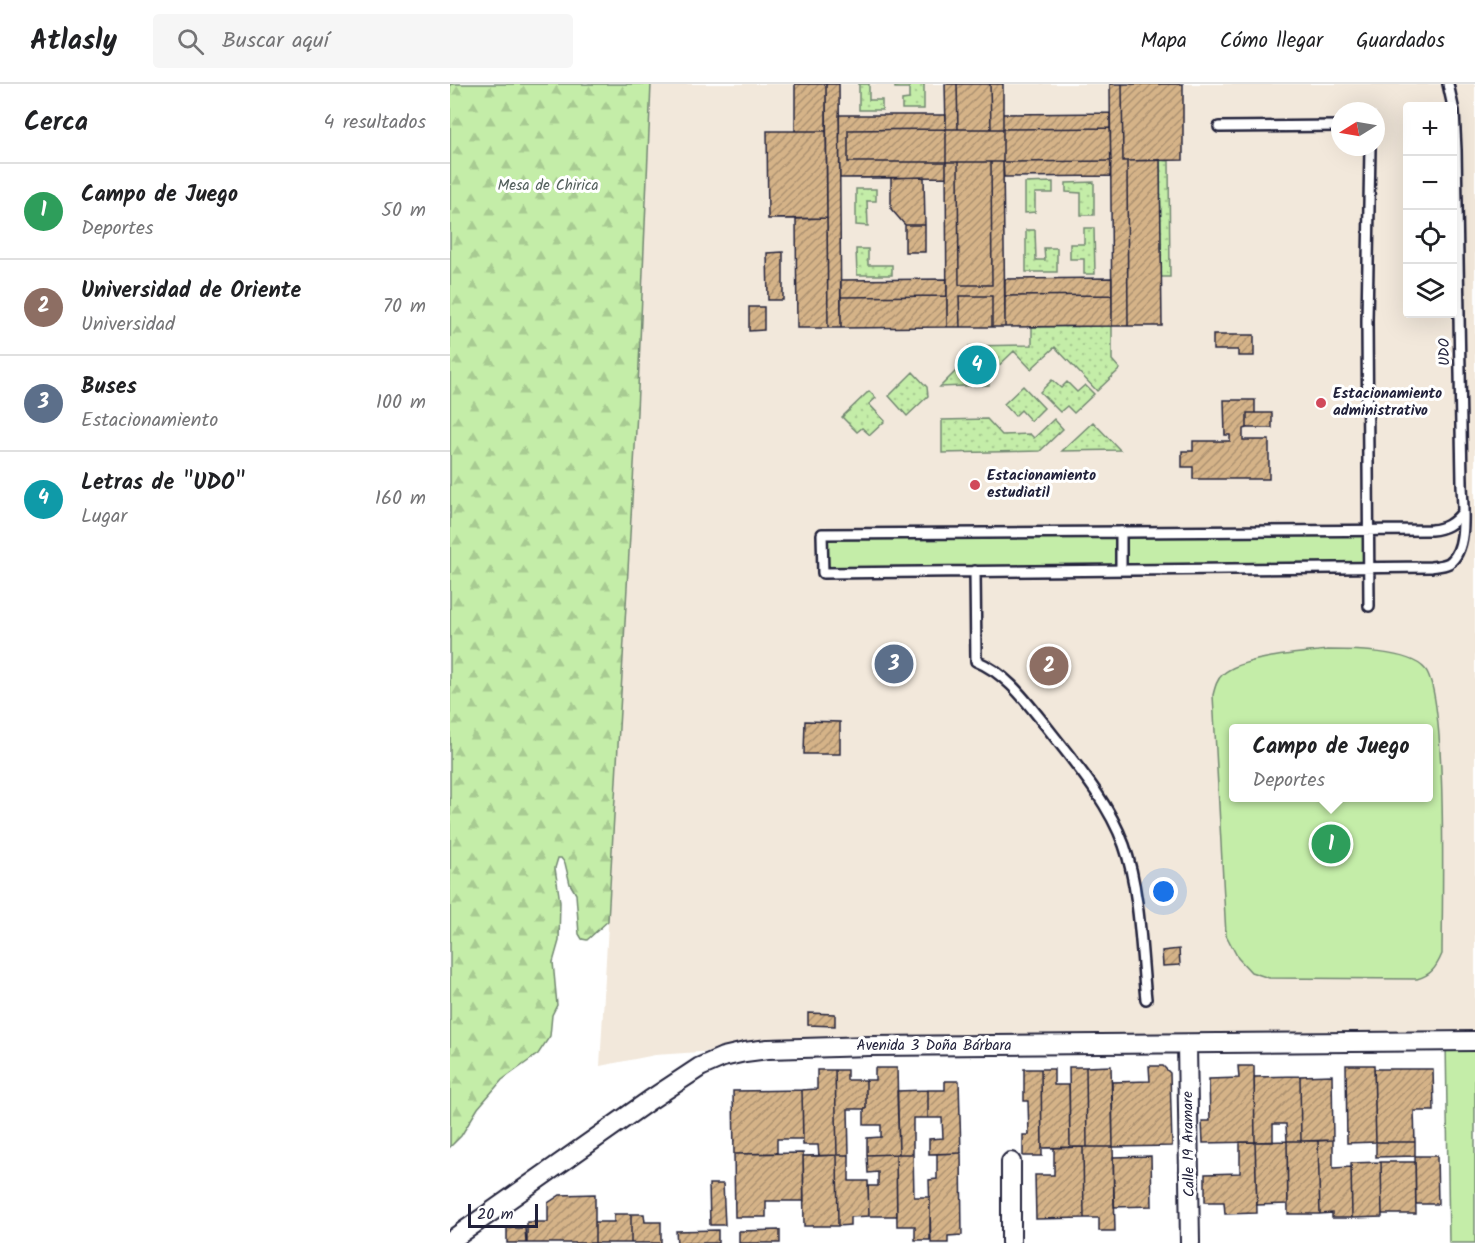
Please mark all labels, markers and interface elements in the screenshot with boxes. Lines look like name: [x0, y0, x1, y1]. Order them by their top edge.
search box: [153, 14, 573, 68]
text: Atlasly: [30, 19, 117, 64]
text: Buscar aquí: [222, 24, 329, 59]
icon: search: [174, 25, 207, 58]
text: Mapa: [1140, 25, 1187, 58]
text: Cómo llegar: [1220, 25, 1323, 58]
text: Guardados: [1356, 25, 1445, 58]
text: Cerca: [24, 102, 88, 144]
north arrow: [1331, 102, 1385, 156]
map controls: [1403, 102, 1457, 318]
button: +: [1403, 102, 1457, 156]
text: 4 resultados: [324, 107, 426, 139]
button: −: [1403, 156, 1457, 210]
park label: Mesa de Chirica: [497, 174, 599, 198]
text: Campo de Juego: [81, 178, 238, 213]
text: 1: [40, 195, 47, 227]
text: 50 m: [381, 195, 426, 227]
button: locate: [1403, 210, 1457, 264]
text: Deportes: [81, 213, 153, 245]
button: layers: [1403, 264, 1457, 318]
text: Universidad de Oriente: [81, 274, 301, 309]
text: 2: [38, 291, 49, 323]
text: 70 m: [383, 291, 426, 323]
text: Universidad: [81, 309, 175, 341]
street label: UDO: [1433, 338, 1457, 366]
pin: 4: [958, 342, 996, 388]
text: Buses: [81, 370, 137, 405]
place label: Estacionamiento administrativo: [1333, 382, 1442, 423]
text: 3: [38, 387, 49, 419]
text: 100 m: [376, 387, 426, 419]
marker: Estacionamiento administrativo: [1314, 396, 1328, 410]
text: Estacionamiento: [81, 405, 218, 437]
place label: Estacionamiento estudiatil: [987, 464, 1096, 505]
text: Letras de "UDO": [81, 466, 245, 501]
marker: Estacionamiento estudiatil: [968, 478, 982, 492]
text: 4: [38, 483, 49, 515]
text: 160 m: [375, 483, 426, 515]
text: Lugar: [81, 501, 127, 533]
pin: 3: [874, 642, 914, 686]
pin: 2: [1030, 644, 1068, 688]
popup: [1229, 724, 1433, 802]
text: Campo de Juego: [1253, 730, 1409, 765]
text: Deportes: [1253, 765, 1325, 797]
pin: 1: [1312, 822, 1350, 867]
your location: [1149, 877, 1178, 906]
street label: Avenida 3 Doña Bárbara: [857, 1034, 1011, 1058]
street label: Calle 19 Aramare: [1176, 1091, 1202, 1197]
scale bar: [468, 1201, 538, 1228]
text: 20 m: [477, 1202, 513, 1227]

